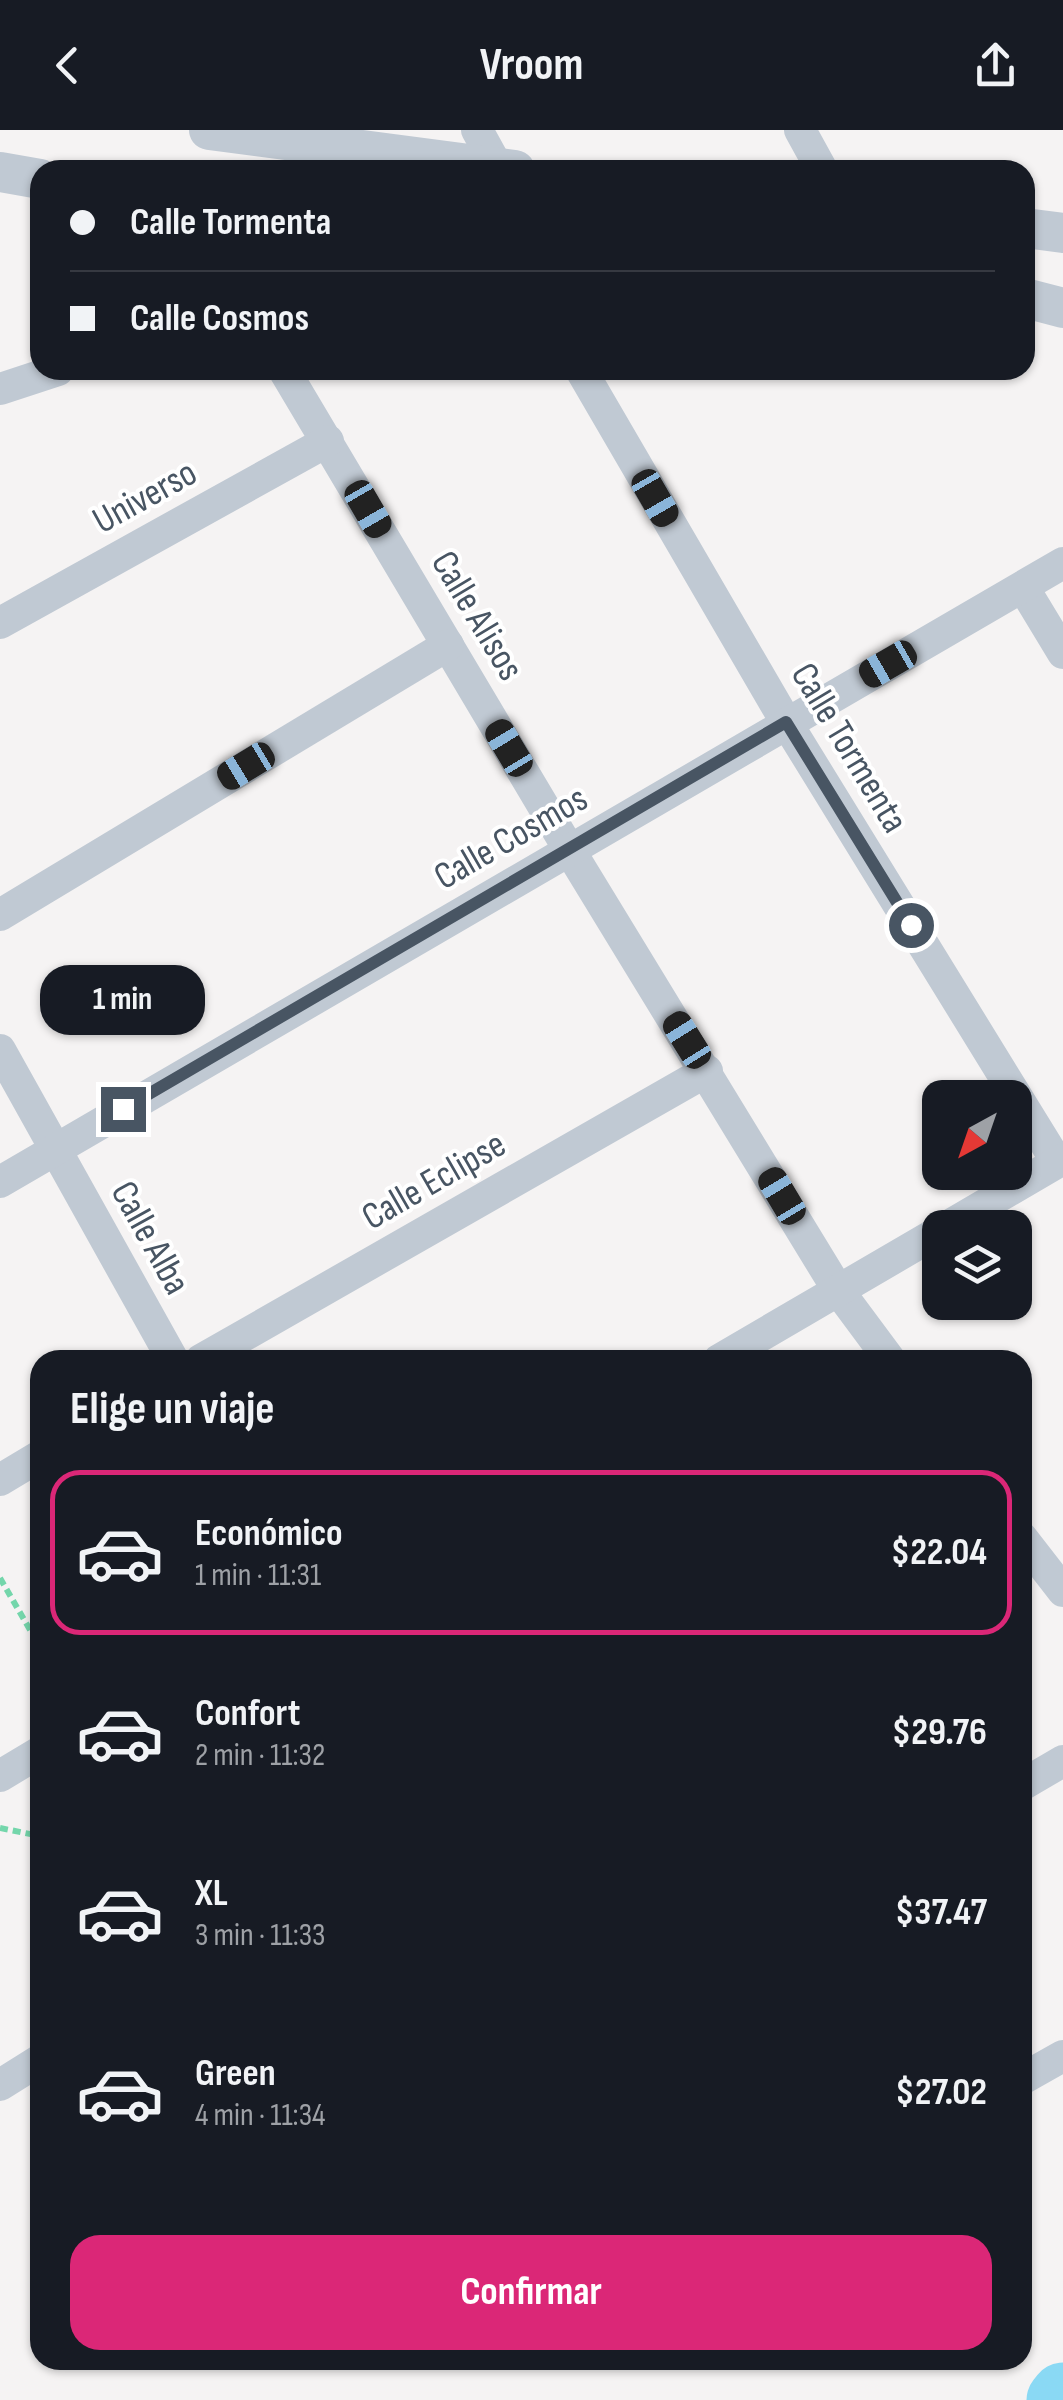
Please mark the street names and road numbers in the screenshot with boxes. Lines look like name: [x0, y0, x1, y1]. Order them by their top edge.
street label: Universo: [85, 450, 205, 544]
street label: Calle Alisos: [421, 543, 533, 689]
street label: Calle Tormenta: [781, 655, 917, 841]
street label: Calle Cosmos: [426, 776, 596, 900]
street label: Calle Eclipse: [354, 1122, 514, 1240]
street label: Calle Alba: [101, 1174, 199, 1302]

